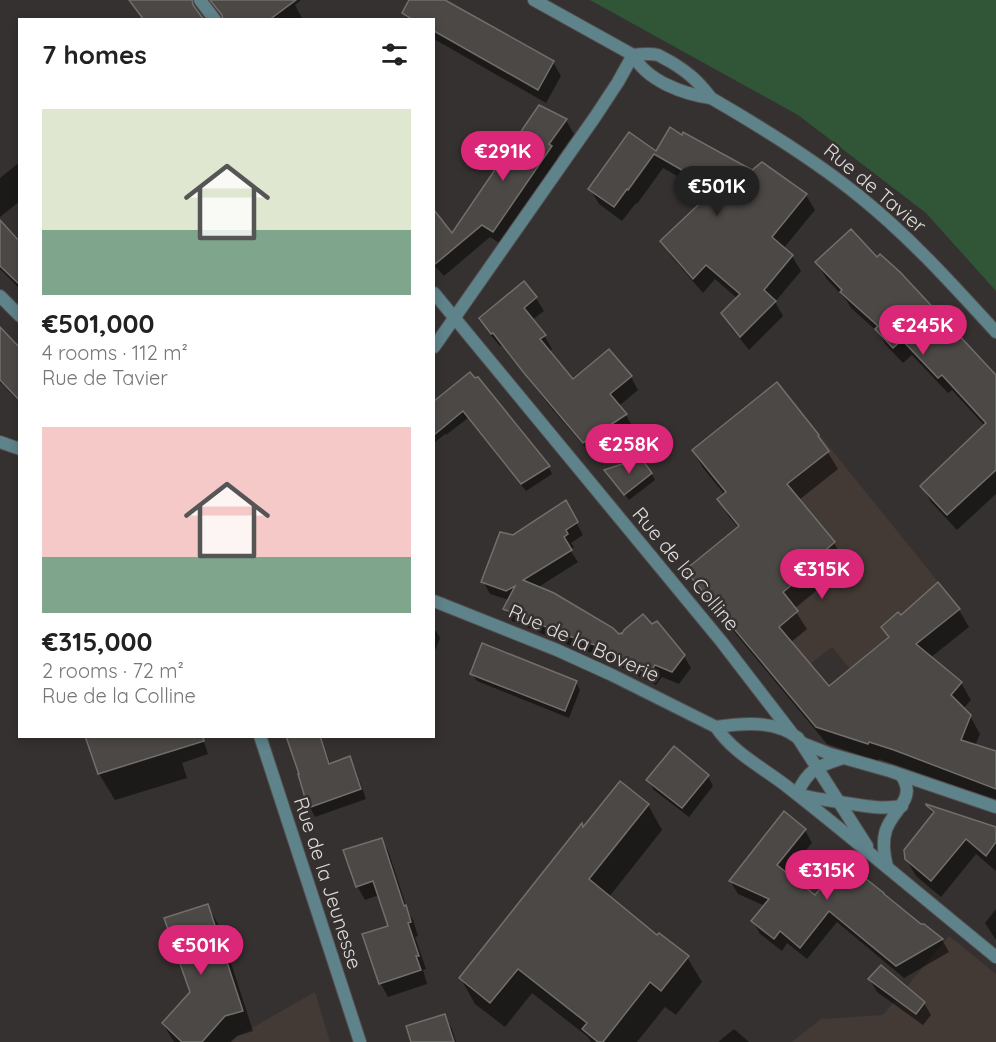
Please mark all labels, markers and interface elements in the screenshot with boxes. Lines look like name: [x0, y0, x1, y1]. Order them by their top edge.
text: 7 homes: [42, 38, 147, 71]
icon: filters: [378, 38, 411, 71]
pin: €291K: [461, 131, 545, 182]
text: €291K: [475, 138, 531, 163]
street label: Rue de Tavier: [819, 138, 932, 238]
icon: home: [173, 148, 281, 256]
pin: €501K: [675, 166, 759, 217]
text: €501K: [688, 173, 746, 198]
pin: €245K: [881, 305, 965, 356]
text: €501,000: [42, 307, 154, 340]
text: €245K: [893, 312, 953, 337]
text: 4 rooms · 112 m²: [42, 340, 188, 365]
text: Rue de Tavier: [42, 365, 168, 390]
pin: €258K: [587, 424, 671, 475]
text: €258K: [599, 431, 659, 456]
icon: home: [173, 466, 281, 574]
street label: Rue de la Colline: [627, 502, 745, 636]
pin: €315K: [780, 549, 864, 600]
text: €315K: [794, 556, 850, 581]
street label: Rue de la Boverie: [505, 598, 663, 687]
text: €315,000: [42, 625, 152, 658]
text: 2 rooms · 72 m²: [42, 658, 184, 683]
text: Rue de la Colline: [42, 683, 196, 708]
street label: Rue de la Jeunesse: [289, 794, 368, 972]
pin: €315K: [785, 850, 869, 901]
text: €315K: [799, 857, 855, 882]
pin: €501K: [159, 925, 243, 976]
text: €501K: [172, 932, 230, 957]

